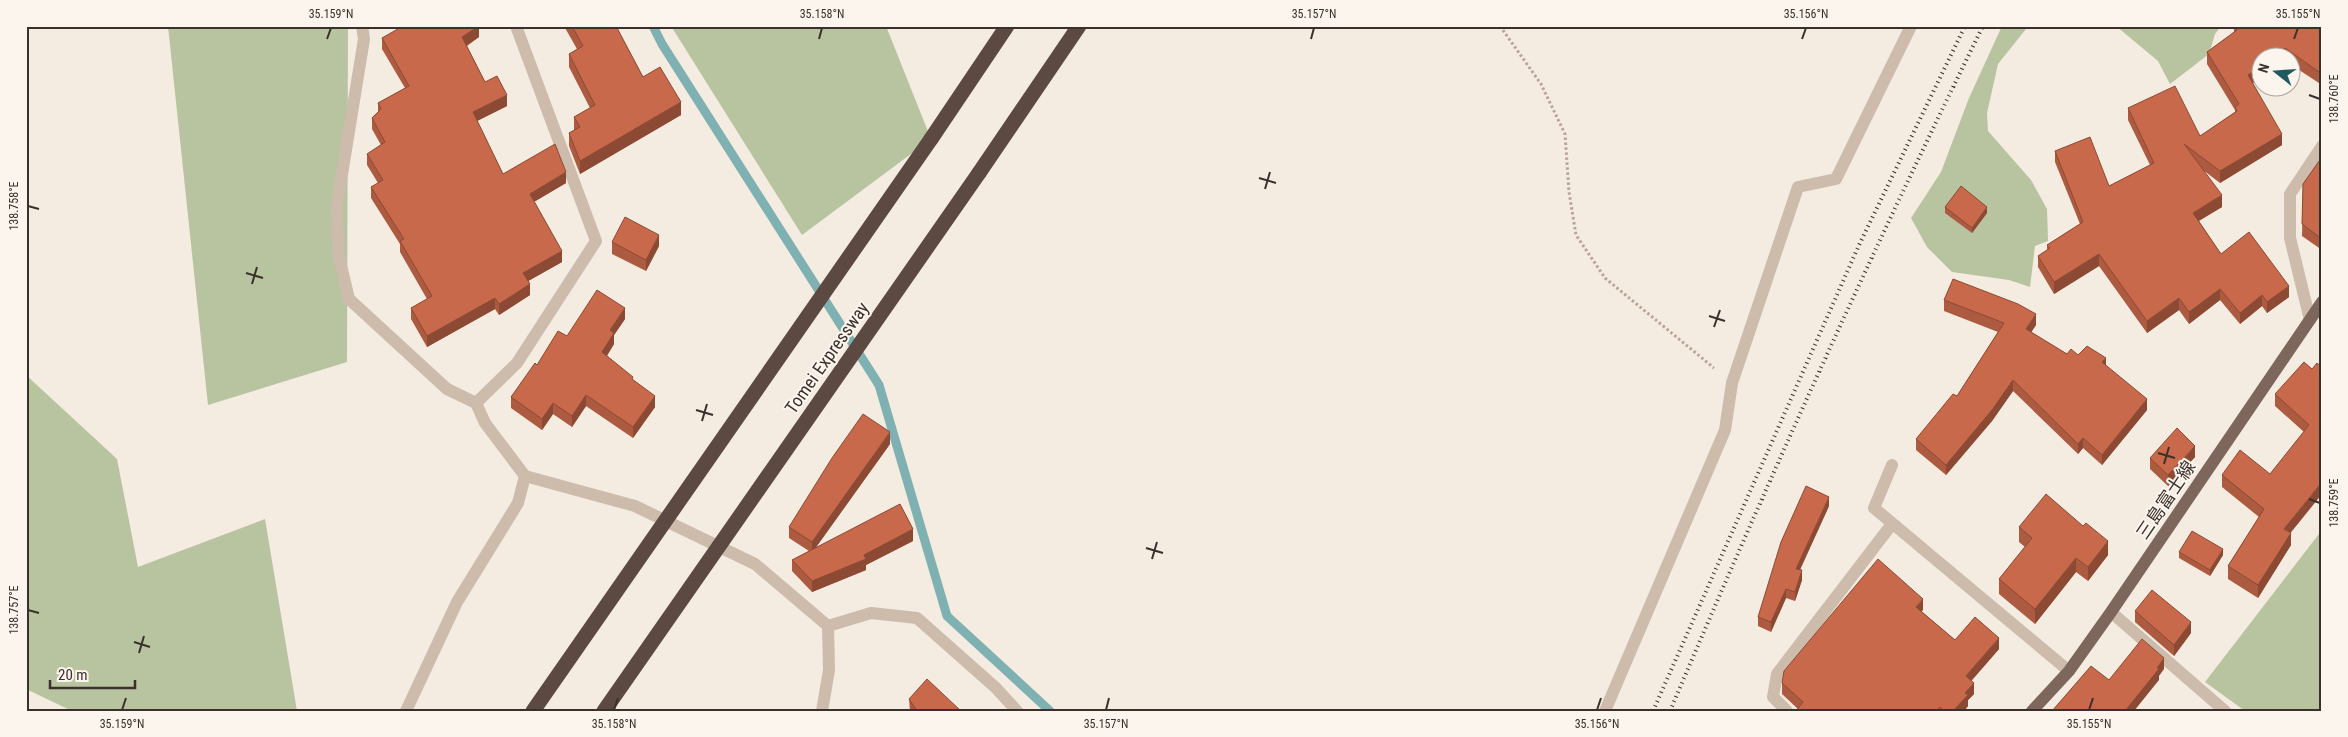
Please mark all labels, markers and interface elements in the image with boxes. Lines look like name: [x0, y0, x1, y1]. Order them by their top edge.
text: 35.159°N: [309, 7, 353, 21]
text: 35.158°N: [800, 7, 844, 21]
text: 35.157°N: [1292, 7, 1336, 21]
text: 35.156°N: [1784, 7, 1828, 21]
text: 35.155°N: [2276, 7, 2320, 21]
north arrow: [2250, 48, 2300, 98]
text: N: [2255, 62, 2272, 75]
text: 138.760°E: [2327, 74, 2341, 124]
text: 138.758°E: [7, 181, 21, 231]
street label: Tomei Expressway: [780, 297, 873, 418]
street label: 三島富士線: [2132, 457, 2199, 543]
text: 138.759°E: [2327, 478, 2341, 528]
text: 138.757°E: [7, 585, 21, 635]
scale bar: [50, 657, 135, 689]
text: 20 m: [58, 666, 88, 684]
text: 35.159°N: [100, 717, 144, 731]
text: 35.158°N: [592, 717, 636, 731]
text: 35.157°N: [1084, 717, 1128, 731]
text: 35.156°N: [1575, 717, 1619, 731]
text: 35.155°N: [2067, 717, 2111, 731]

